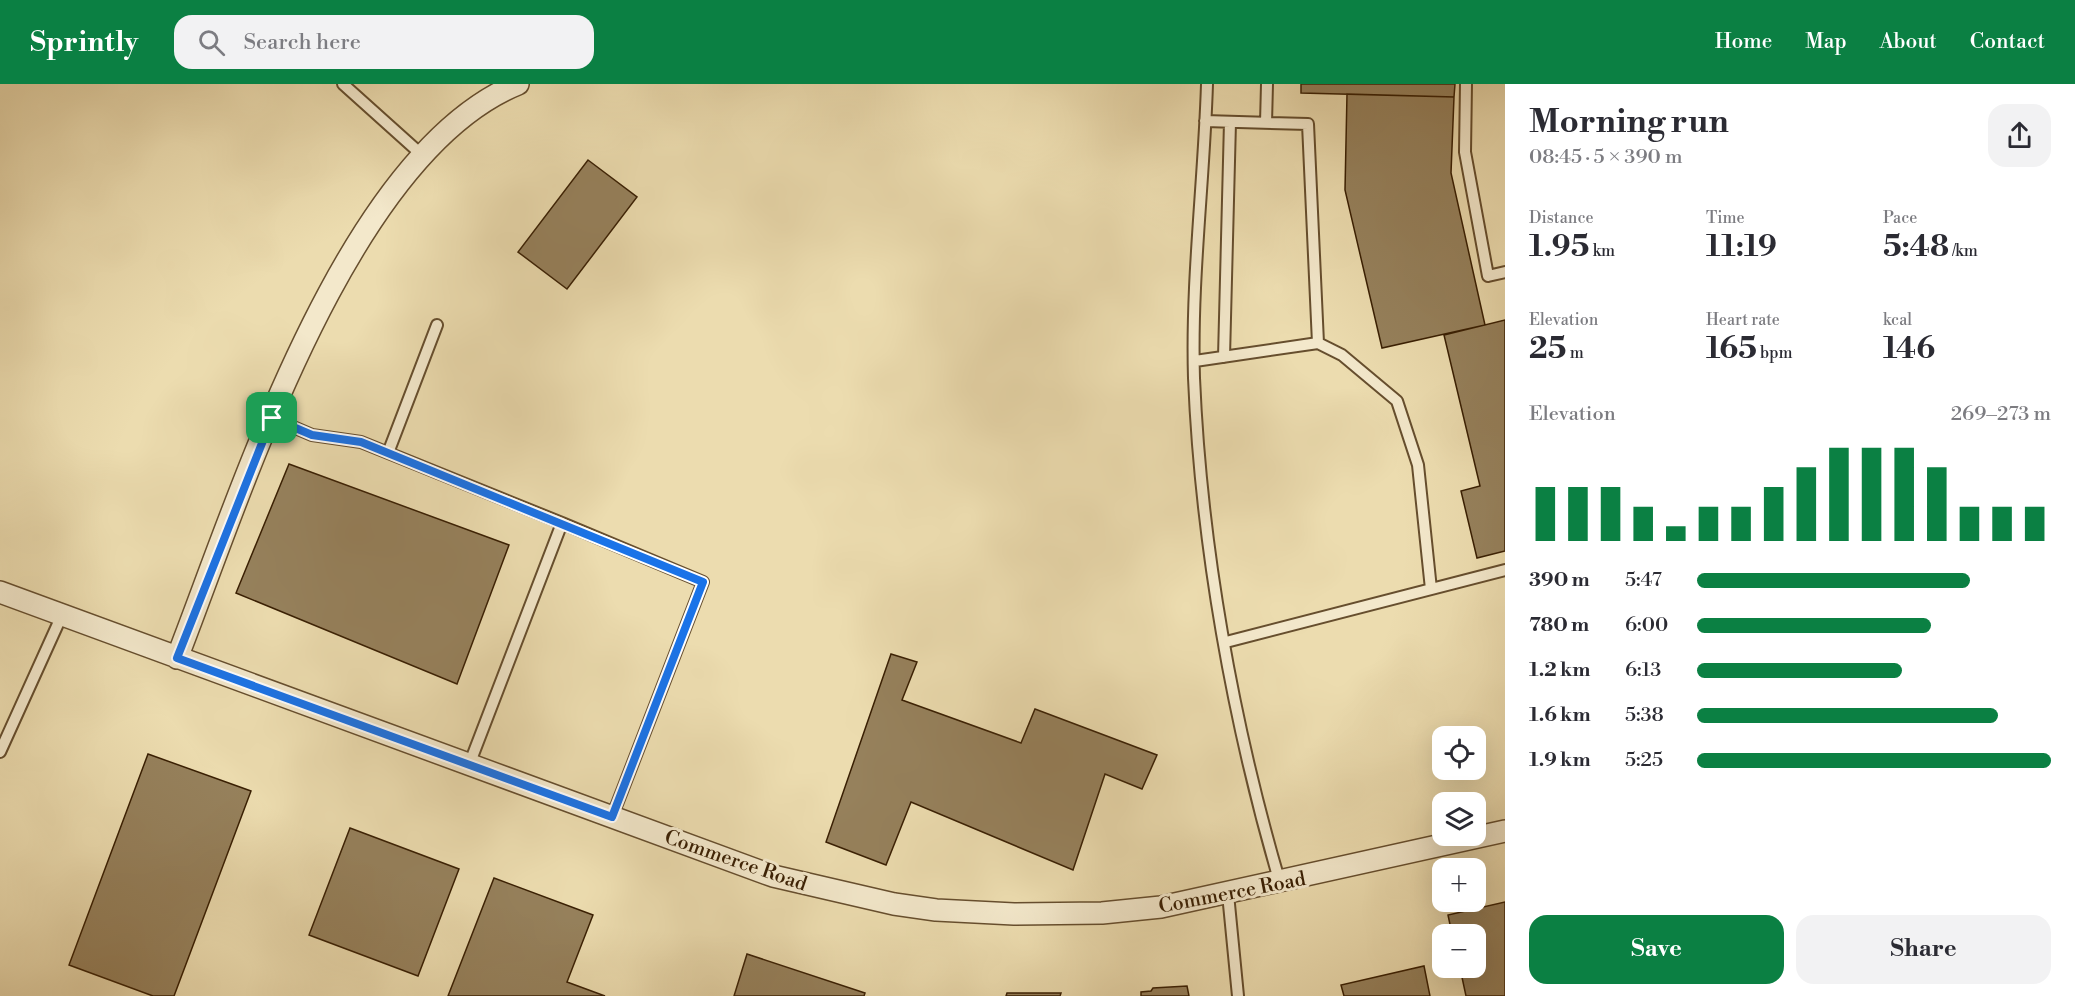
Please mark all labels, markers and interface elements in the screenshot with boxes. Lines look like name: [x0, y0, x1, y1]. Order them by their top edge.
search box: [174, 15, 594, 69]
text: Sprintly: [30, 25, 138, 60]
icon: search: [195, 26, 228, 59]
text: Search here: [243, 29, 361, 56]
text: Home: [1715, 29, 1772, 55]
text: Map: [1805, 29, 1847, 55]
text: About: [1880, 29, 1937, 55]
text: Contact: [1970, 29, 2045, 55]
text: Morning run: [1529, 102, 1729, 143]
button: share: [1988, 104, 2051, 167]
text: 08:45 · 5 × 390 m: [1529, 145, 1682, 170]
text: Distance: [1529, 208, 1594, 228]
text: Time: [1706, 208, 1745, 228]
text: Pace: [1883, 208, 1917, 228]
text: 1.95: [1529, 228, 1589, 266]
text: 11:19: [1706, 228, 1777, 266]
text: 5:48: [1883, 228, 1949, 266]
text: km: [1589, 241, 1615, 261]
text: /km: [1949, 241, 1978, 261]
text: Elevation: [1529, 310, 1598, 330]
text: Heart rate: [1706, 310, 1780, 330]
text: kcal: [1883, 310, 1912, 330]
text: 25: [1529, 330, 1566, 368]
text: 165: [1706, 330, 1757, 368]
text: 146: [1883, 330, 1935, 368]
text: m: [1566, 343, 1584, 363]
text: bpm: [1757, 343, 1793, 363]
pin: [246, 392, 297, 443]
icon: arrive: [255, 401, 288, 434]
text: Elevation: [1529, 402, 1616, 427]
text: 269–273 m: [1951, 402, 2051, 427]
text: 390 m: [1529, 568, 1590, 593]
text: 5:47: [1625, 568, 1662, 593]
text: 780 m: [1529, 613, 1589, 638]
text: 6:00: [1625, 613, 1668, 638]
text: 1.2 km: [1529, 658, 1591, 683]
text: 6:13: [1625, 658, 1661, 683]
text: 1.6 km: [1529, 703, 1591, 728]
text: 5:38: [1625, 703, 1664, 728]
map controls: [1432, 726, 1486, 978]
button: locate: [1432, 726, 1486, 780]
text: 1.9 km: [1529, 748, 1591, 773]
text: 5:25: [1625, 748, 1663, 773]
button: layers: [1432, 792, 1486, 846]
street label: Commerce Road: [661, 825, 811, 898]
button: +: [1432, 858, 1486, 912]
street label: Commerce Road: [1157, 867, 1309, 920]
button: Save: [1529, 915, 1784, 984]
button: Share: [1796, 915, 2051, 984]
button: −: [1432, 924, 1486, 978]

